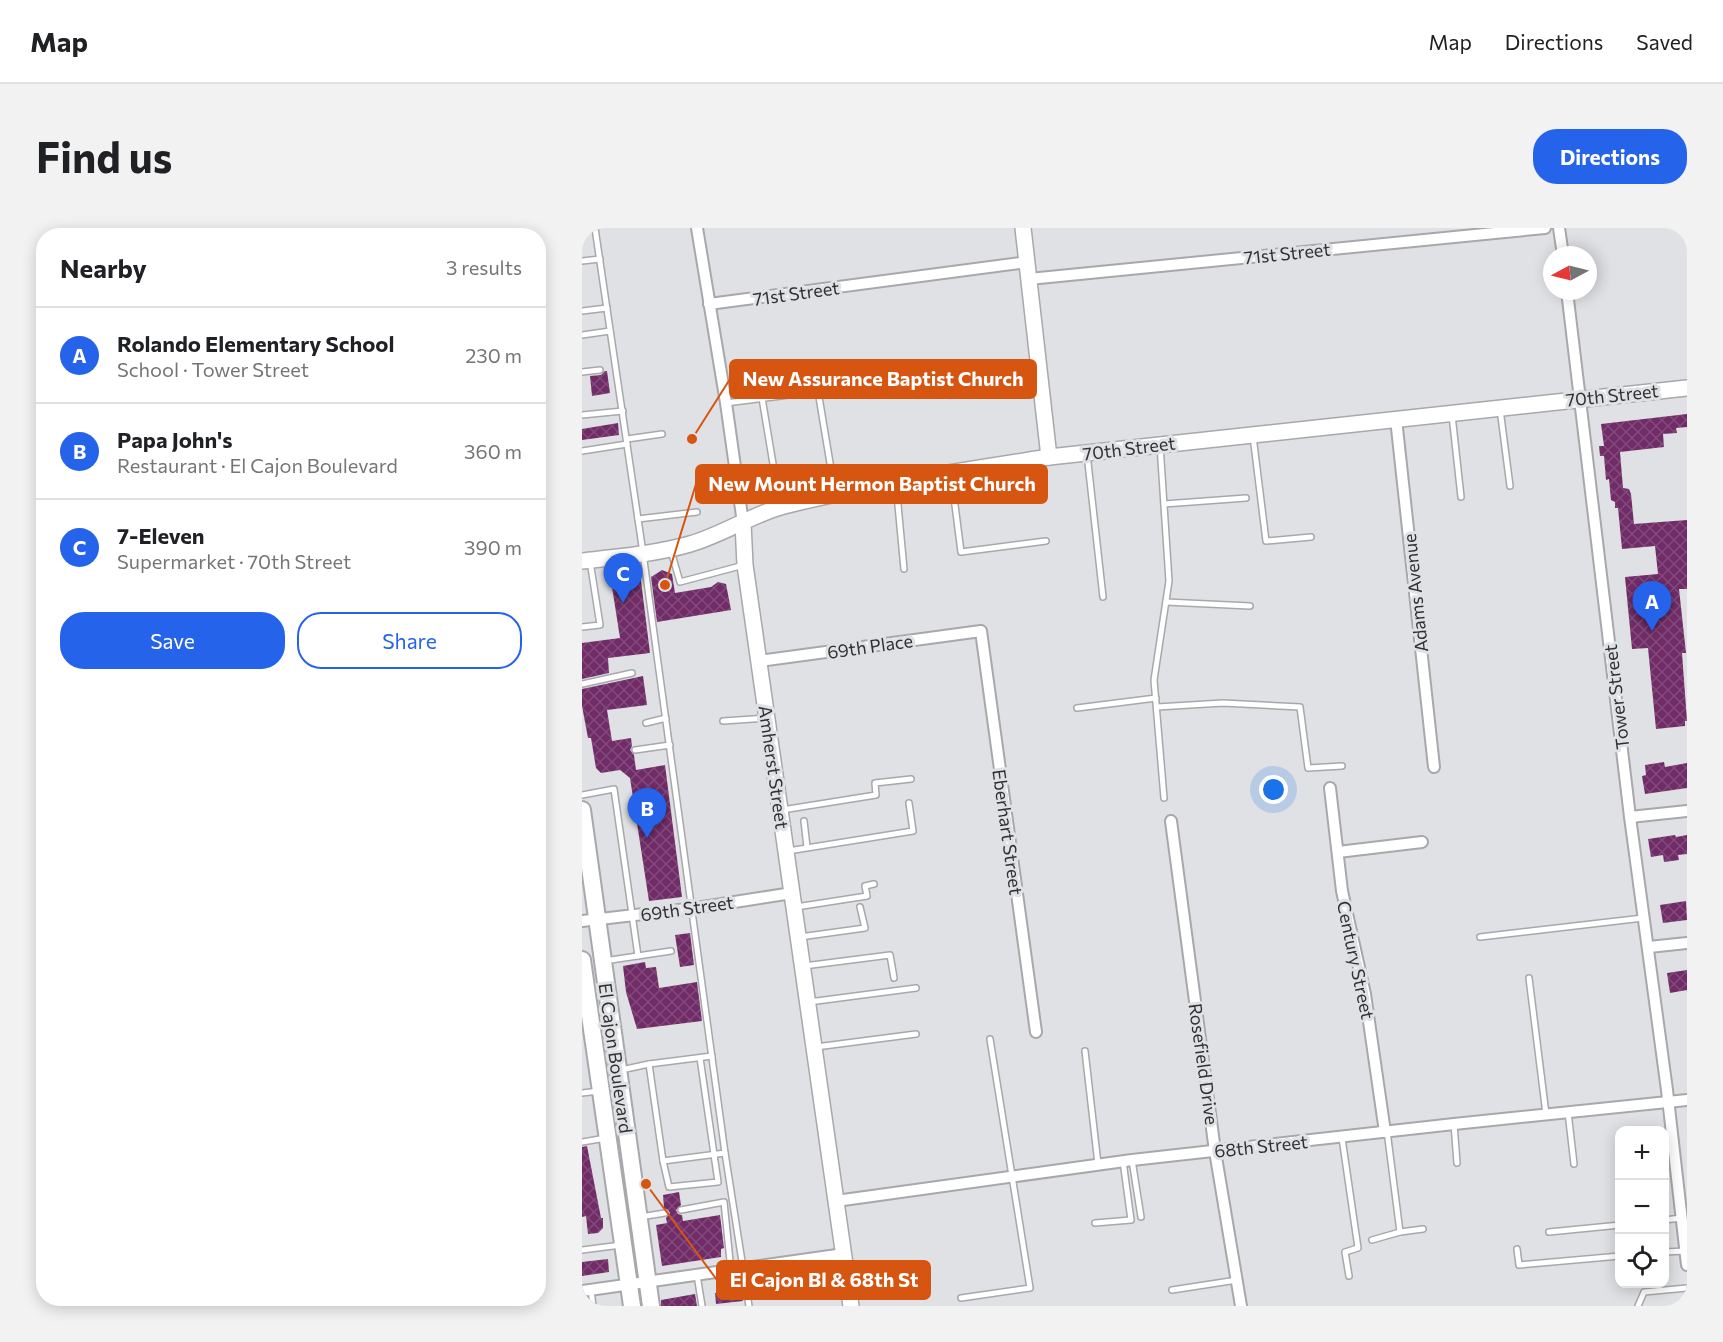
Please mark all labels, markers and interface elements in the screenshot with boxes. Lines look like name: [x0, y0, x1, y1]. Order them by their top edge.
text: Map: [30, 24, 88, 58]
text: Map: [1429, 29, 1472, 54]
text: Directions: [1505, 29, 1603, 54]
text: Saved: [1636, 29, 1693, 54]
button: Directions: [1533, 129, 1687, 184]
text: Find us: [36, 130, 172, 182]
street label: 71st Street: [1243, 238, 1331, 268]
north arrow: [1543, 246, 1597, 300]
text: Nearby: [60, 252, 147, 283]
text: 3 results: [446, 255, 522, 279]
street label: 71st Street: [751, 276, 841, 310]
text: Rolando Elementary School: [117, 330, 394, 357]
text: A: [72, 343, 87, 367]
text: 230 m: [465, 343, 522, 367]
text: School · Tower Street: [117, 357, 309, 381]
callout: New Assurance Baptist Church: [730, 360, 1036, 398]
text: New Assurance Baptist Church: [742, 366, 1024, 390]
street label: 70th Street: [1564, 379, 1660, 411]
text: Papa John's: [117, 426, 233, 453]
street label: 70th Street: [1081, 431, 1177, 465]
text: B: [73, 439, 86, 463]
text: 360 m: [464, 439, 522, 463]
text: Restaurant · El Cajon Boulevard: [117, 453, 398, 477]
callout: New Mount Hermon Baptist Church: [696, 465, 1047, 503]
text: New Mount Hermon Baptist Church: [708, 471, 1036, 495]
text: 7-Eleven: [117, 522, 205, 549]
street label: Adams Avenue: [1398, 533, 1432, 653]
text: C: [73, 535, 86, 559]
text: 390 m: [464, 535, 522, 559]
text: Supermarket · 70th Street: [117, 549, 351, 573]
pin: C: [604, 554, 642, 603]
pin: A: [1632, 582, 1672, 631]
button: Save: [60, 612, 285, 669]
button: Share: [297, 612, 522, 669]
street label: 69th Place: [826, 629, 914, 663]
street label: Tower Street: [1599, 643, 1633, 751]
street label: Amherst Street: [754, 704, 794, 830]
street label: Eberhart Street: [988, 768, 1028, 896]
your location: [1259, 775, 1288, 804]
pin: B: [628, 788, 666, 838]
street label: 69th Street: [639, 891, 735, 925]
street label: Century Street: [1333, 899, 1379, 1021]
street label: El Cajon Boulevard: [595, 981, 637, 1135]
street label: Rosefield Drive: [1185, 1002, 1223, 1126]
map controls: [1615, 1126, 1669, 1288]
button: +: [1615, 1126, 1669, 1180]
street label: 68th Street: [1213, 1130, 1309, 1162]
button: −: [1615, 1180, 1669, 1234]
button: locate: [1615, 1234, 1669, 1288]
callout: El Cajon Bl & 68th St: [717, 1261, 930, 1299]
text: El Cajon Bl & 68th St: [730, 1267, 918, 1291]

